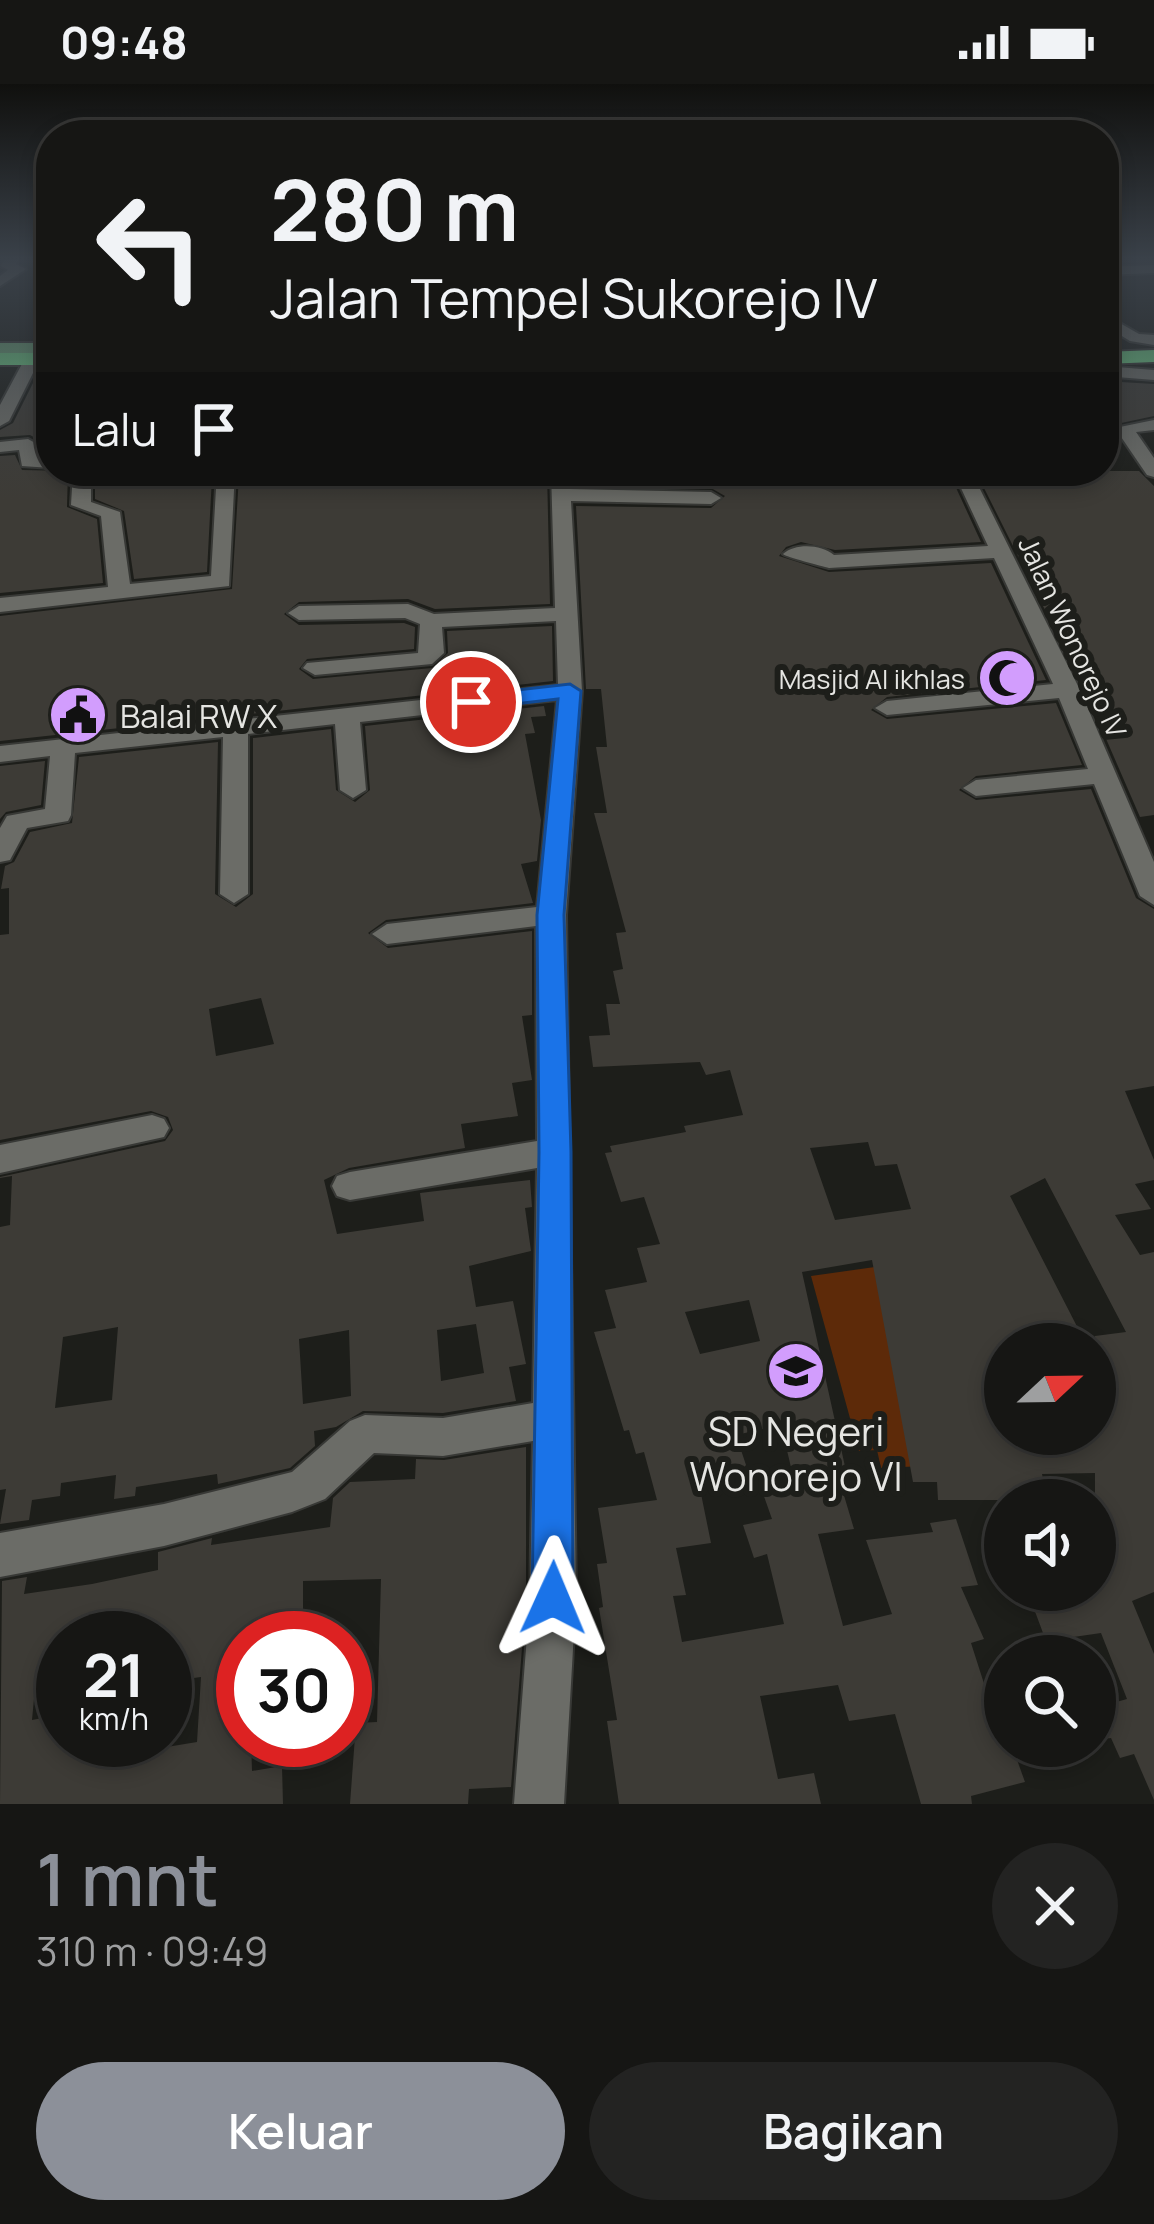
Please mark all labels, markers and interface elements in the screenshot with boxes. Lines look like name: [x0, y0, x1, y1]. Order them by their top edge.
text: 09:48: [60, 11, 188, 73]
text: 280 m: [270, 151, 519, 266]
icon: left: [72, 168, 228, 324]
text: Jalan Tempel Sukorejo IV: [270, 260, 877, 334]
icon: arrive: [181, 396, 247, 462]
text: Lalu: [72, 398, 157, 460]
street label: Jalan Wonorejo IV: [1010, 531, 1136, 744]
mosque icon: Masjid Al ikhlas: [976, 647, 1038, 709]
pin: [420, 651, 522, 753]
place label: Masjid Al ikhlas: [779, 660, 965, 697]
icon: arrive: [438, 669, 504, 735]
public building icon: Balai RW X: [47, 684, 109, 746]
place label: Balai RW X: [120, 693, 277, 738]
north arrow: [984, 1323, 1116, 1455]
map controls: [984, 1323, 1116, 1767]
school or university icon: SD Negeri Wonorejo VI: [765, 1340, 827, 1402]
place label: SD Negeri Wonorejo VI: [689, 1404, 903, 1503]
button: sound: [984, 1479, 1116, 1611]
position arrow: [490, 1535, 616, 1661]
speed limit sign: 30: [216, 1611, 372, 1767]
text: 21: [83, 1633, 145, 1715]
button: search: [984, 1635, 1116, 1767]
text: km/h: [79, 1698, 149, 1739]
text: 1 mnt: [36, 1829, 219, 1928]
button: close: [992, 1843, 1118, 1969]
text: 310 m · 09:49: [36, 1924, 268, 1978]
button: Keluar: [36, 2062, 565, 2200]
button: Bagikan: [589, 2062, 1118, 2200]

